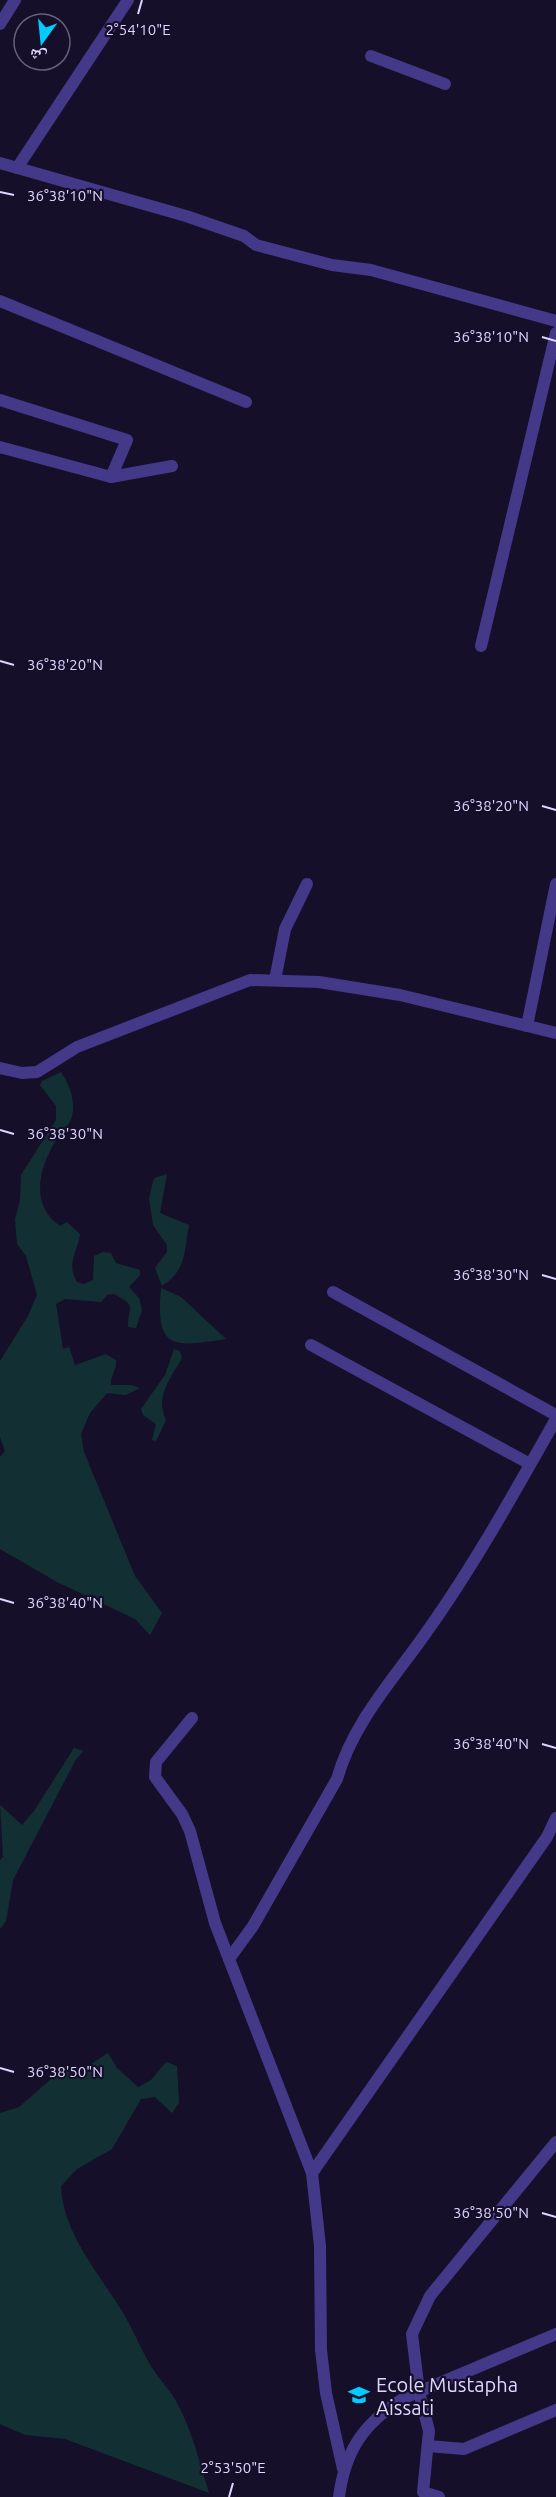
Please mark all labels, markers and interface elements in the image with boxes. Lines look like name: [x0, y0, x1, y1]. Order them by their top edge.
north arrow: [12, 12, 72, 72]
text: 2°54'10"E: [105, 21, 171, 38]
text: ش: [28, 45, 49, 67]
text: 36°38'10"N: [27, 187, 103, 204]
text: 36°38'10"N: [453, 328, 529, 345]
text: 36°38'20"N: [27, 656, 103, 673]
text: 36°38'20"N: [453, 797, 529, 814]
text: 36°38'30"N: [27, 1125, 103, 1142]
text: 36°38'30"N: [453, 1266, 529, 1283]
text: 36°38'40"N: [27, 1594, 103, 1611]
text: 36°38'40"N: [453, 1735, 529, 1752]
text: 36°38'50"N: [27, 2063, 103, 2080]
text: 36°38'50"N: [453, 2204, 529, 2221]
place label: Ecole Mustapha Aissati: [376, 2373, 518, 2419]
school or university icon: Ecole Mustapha Aissati: [347, 2383, 371, 2407]
text: 2°53'50"E: [200, 2459, 266, 2476]

